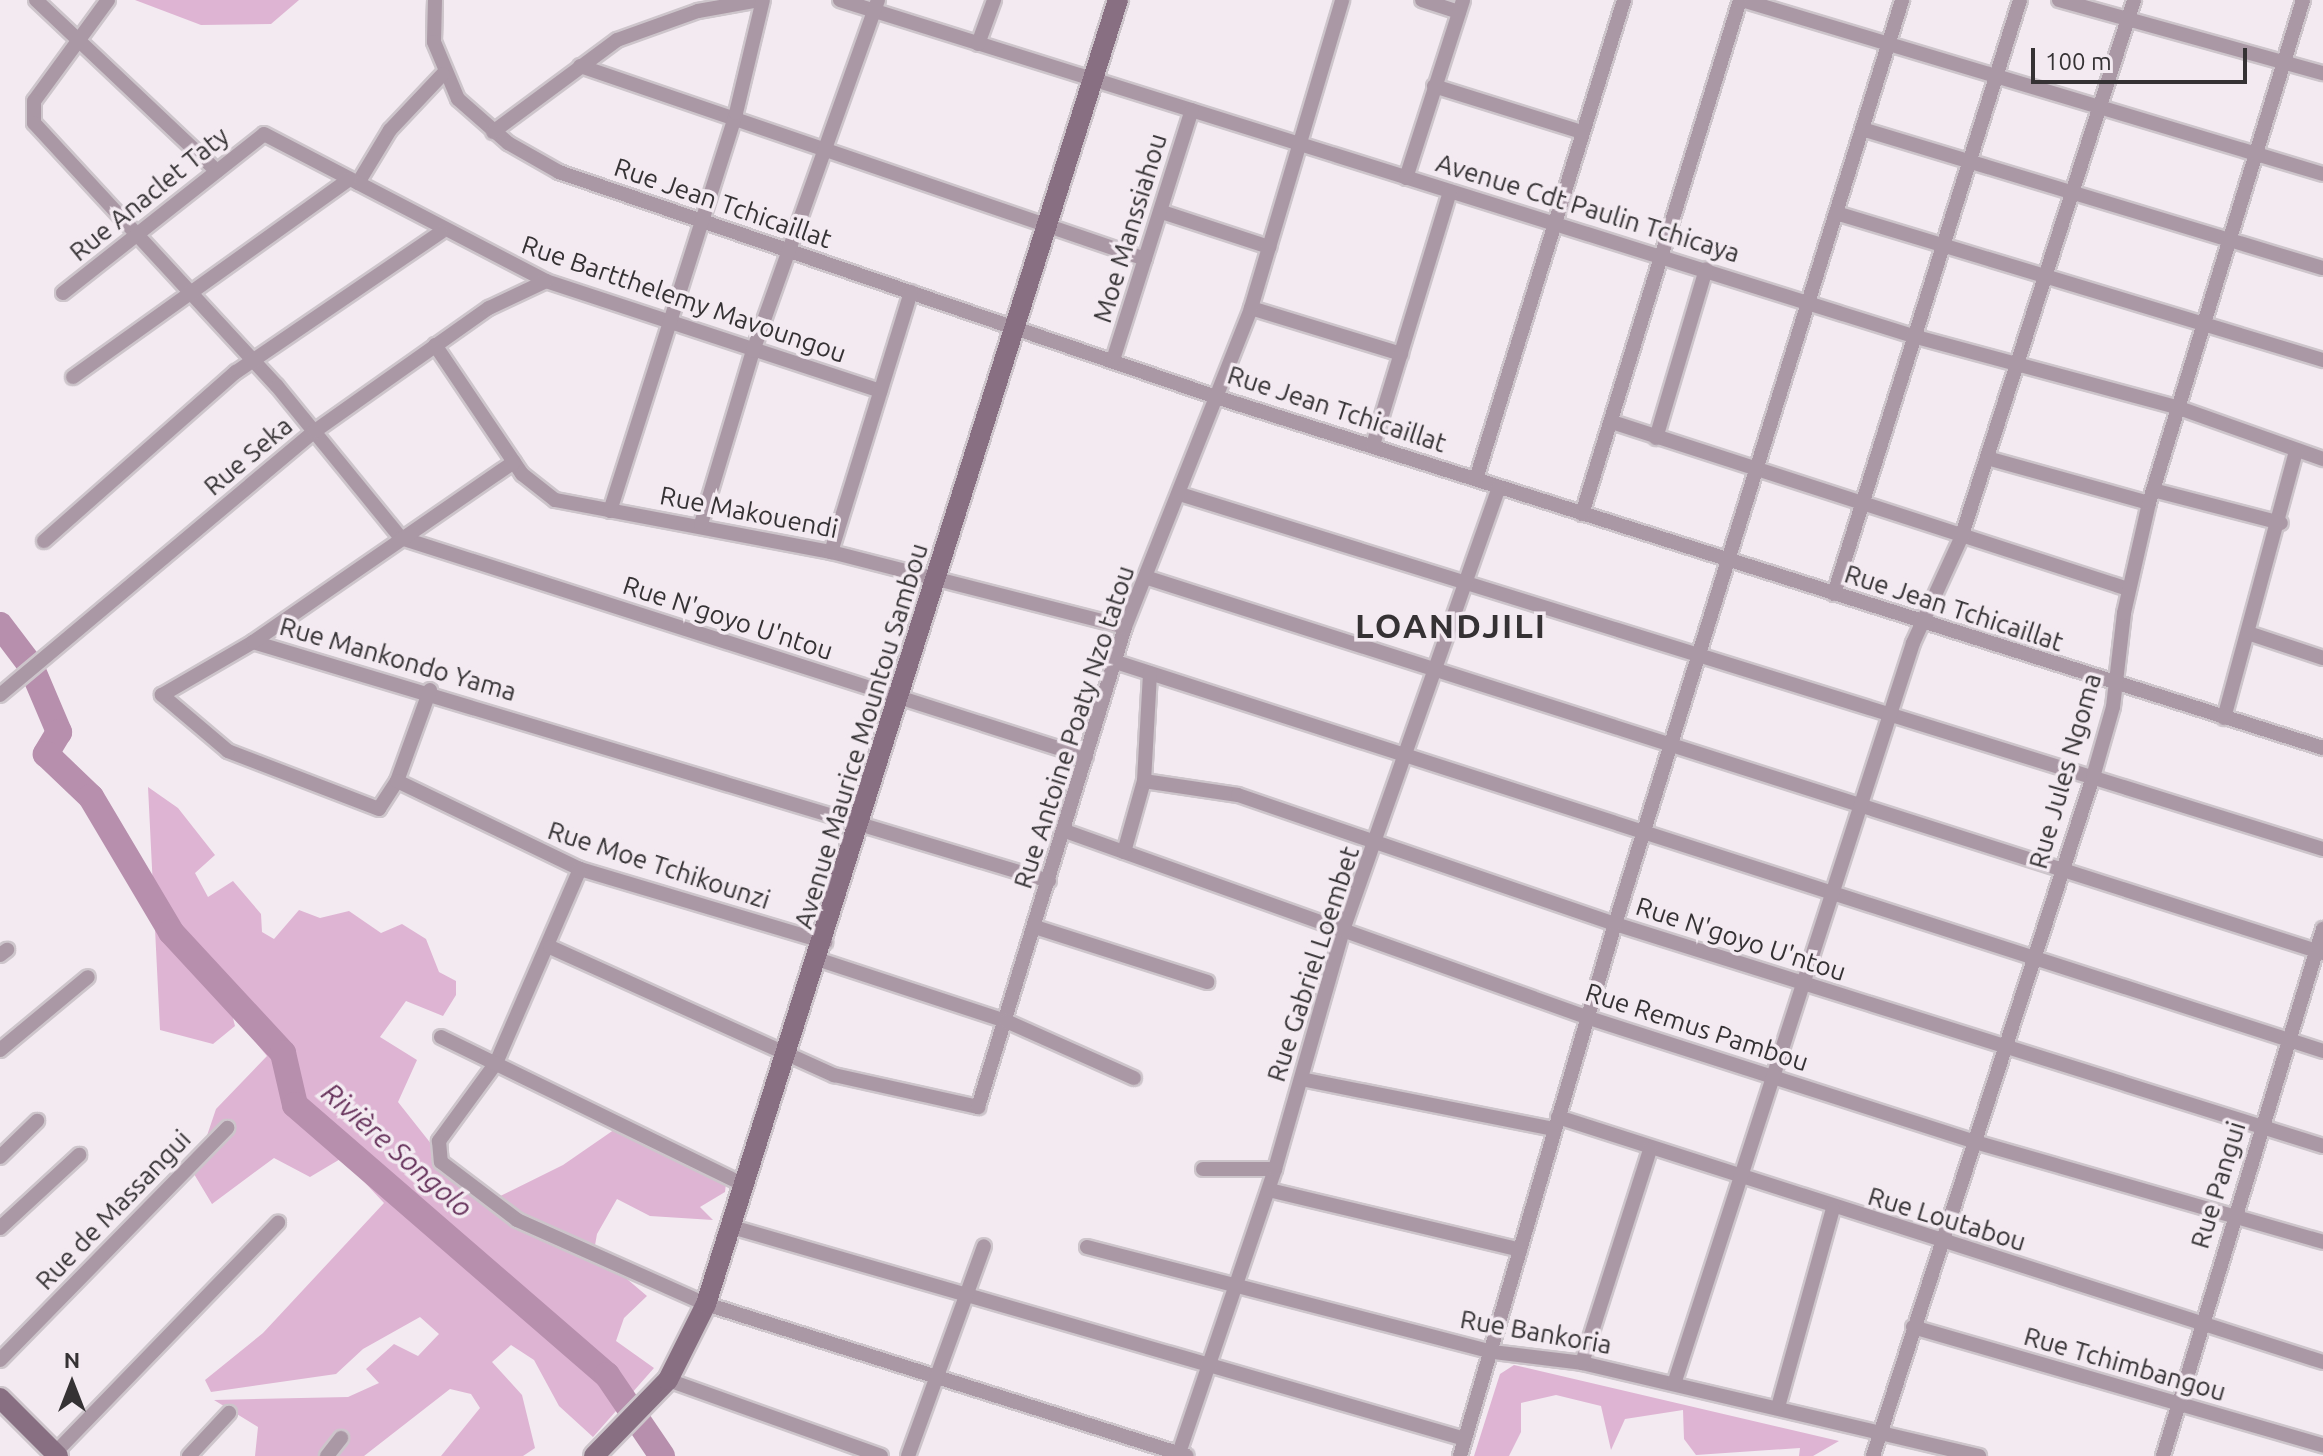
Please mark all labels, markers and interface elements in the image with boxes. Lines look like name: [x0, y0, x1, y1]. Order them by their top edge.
scale bar: [2035, 32, 2251, 82]
text: 100 m: [2045, 48, 2112, 75]
street label: Rue Anaclet Taty: [63, 120, 235, 268]
street label: Moe Manssiahou: [1086, 130, 1174, 326]
street label: Avenue Cdt Paulin Tchicaya: [1432, 147, 1744, 269]
street label: Rue Jean Tchicaillat: [610, 151, 836, 255]
street label: Rue Bartthelemy Mavoungou: [518, 229, 850, 369]
street label: Rue Jean Tchicaillat: [1224, 359, 1450, 459]
street label: Rue Seka: [197, 410, 299, 502]
street label: Rue Makouendi: [657, 479, 841, 545]
street label: Avenue Maurice Mountou Sambou: [787, 540, 935, 932]
street label: Rue Jean Tchicaillat: [1841, 558, 2067, 658]
street label: Rue Antoine Poaty Nzo tatou: [1007, 562, 1141, 892]
street label: Rue N'goyo U'ntou: [619, 569, 837, 667]
district label: LOANDJILI: [1355, 606, 1547, 646]
street label: Rue Mankondo Yama: [276, 610, 520, 708]
street label: Rue Jules Ngoma: [2022, 670, 2108, 872]
street label: Rue Moe Tchikounzi: [544, 814, 774, 916]
street label: Rue Gabriel Loembet: [1260, 842, 1366, 1086]
street label: Rue N'goyo U'ntou: [1632, 890, 1850, 988]
street label: Rue Remus Pambou: [1581, 976, 1813, 1078]
water label: Rivière Songolo: [315, 1076, 479, 1224]
street label: Rue Pangui: [2184, 1118, 2252, 1252]
street label: Rue de Massangui: [29, 1124, 197, 1296]
street label: Rue Loutabou: [1864, 1180, 2030, 1258]
street label: Rue Bankoria: [1458, 1303, 1614, 1361]
street label: Rue Tchimbangou: [2020, 1320, 2230, 1408]
north arrow: [32, 1344, 112, 1424]
text: N: [64, 1347, 80, 1372]

